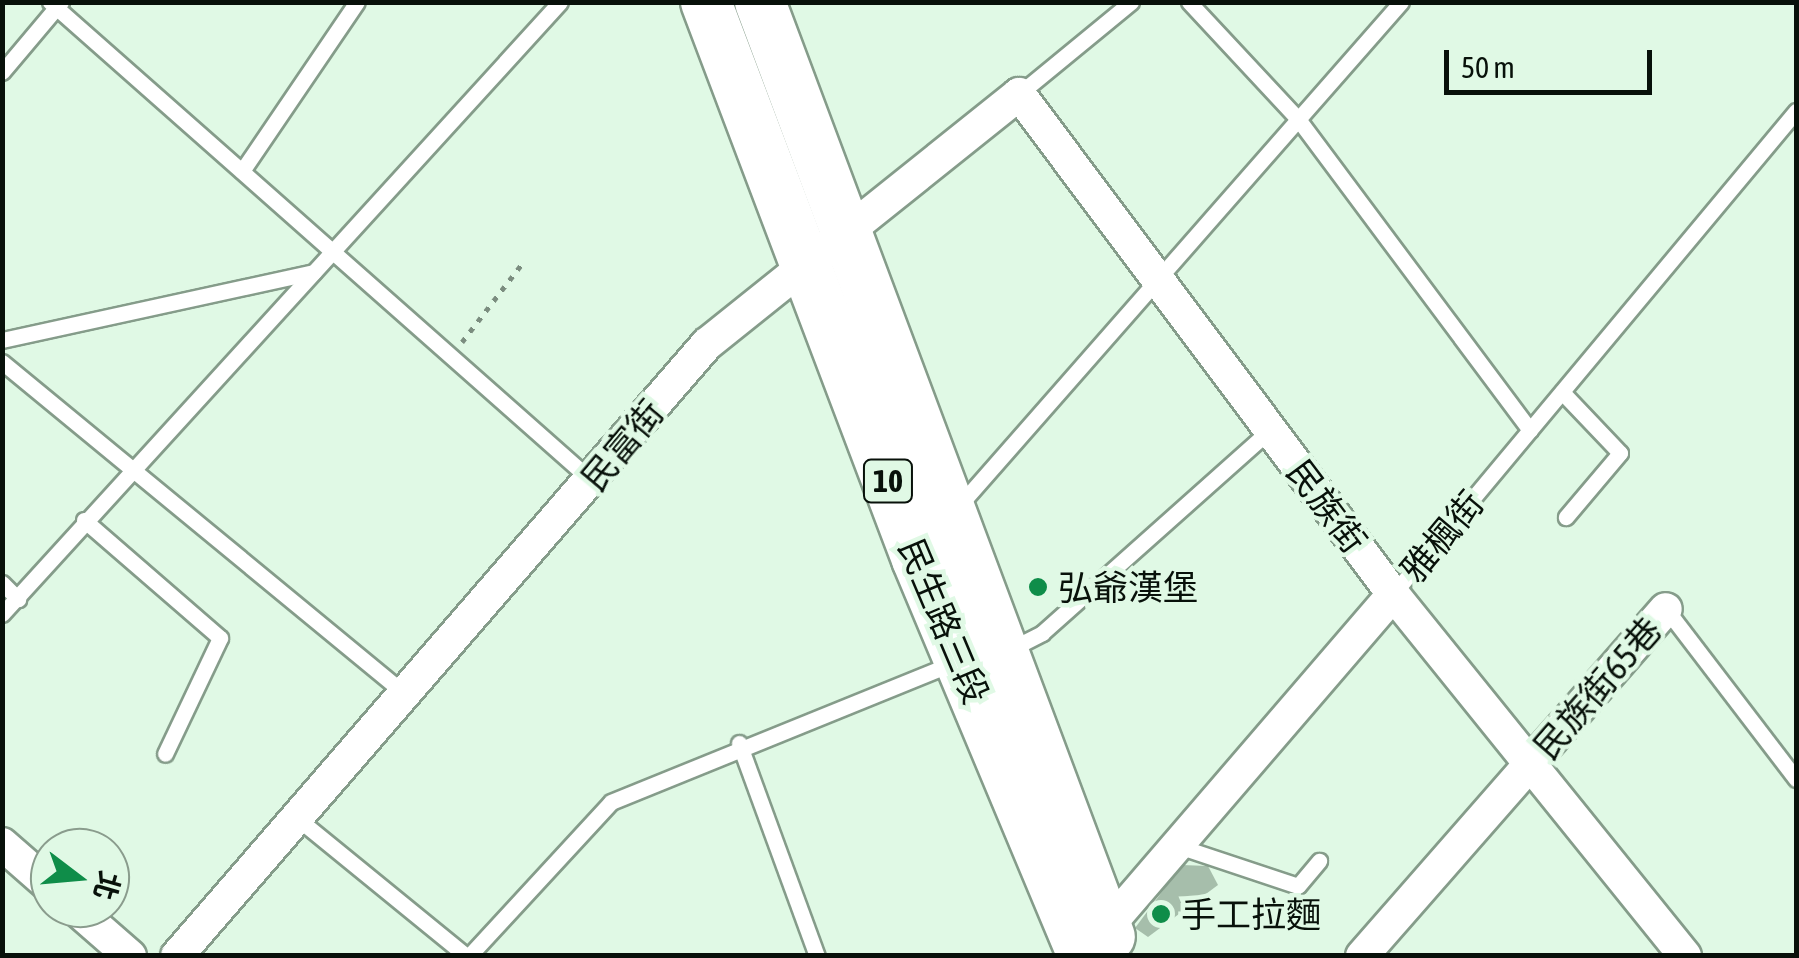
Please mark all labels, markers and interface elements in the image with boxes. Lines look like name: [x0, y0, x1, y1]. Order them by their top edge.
scale bar: [1449, 30, 1656, 92]
text: 50 m: [1461, 50, 1515, 84]
street label: 民富街: [572, 391, 672, 499]
street label: 民族街: [1279, 451, 1375, 561]
road number: 10: [860, 454, 916, 508]
street label: 雅楓街: [1392, 482, 1492, 590]
street label: 民生路三段: [890, 532, 998, 710]
place label: 弘爺漢堡: [1058, 566, 1198, 608]
marker: 弘爺漢堡: [1027, 576, 1049, 598]
street label: 民族街65巷: [1524, 609, 1670, 767]
north arrow: [30, 828, 130, 928]
text: 北: [88, 868, 126, 904]
place label: 手工拉麵: [1181, 893, 1321, 935]
marker: 手工拉麵: [1150, 903, 1172, 925]

